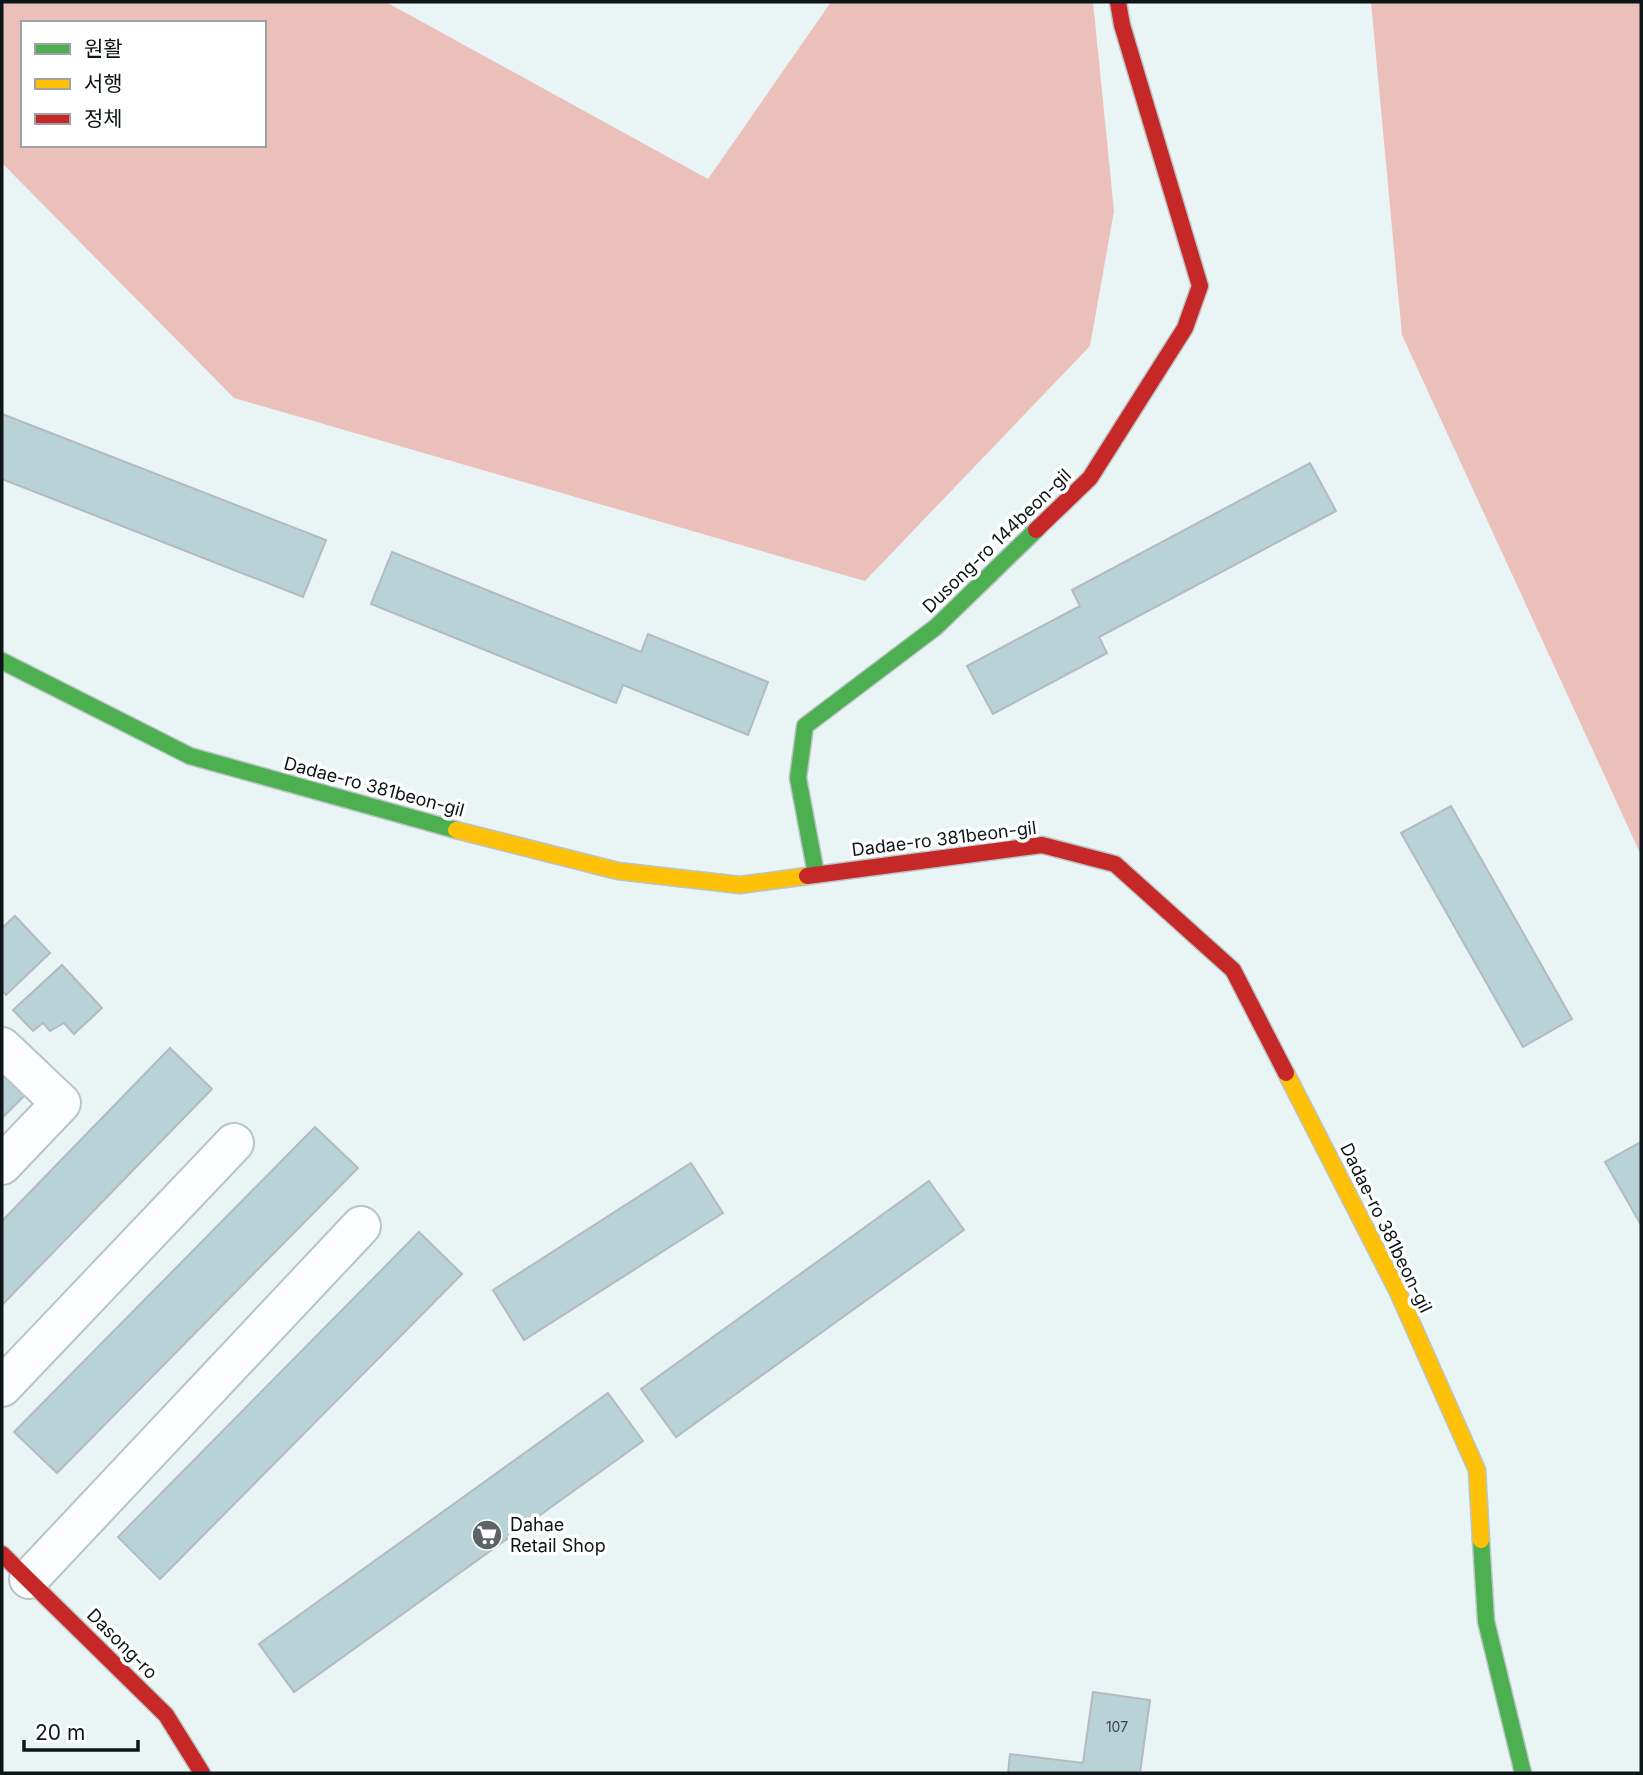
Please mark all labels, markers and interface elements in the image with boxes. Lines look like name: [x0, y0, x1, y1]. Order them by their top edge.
legend: [21, 21, 266, 147]
text: 원활: [84, 36, 123, 61]
text: 서행: [84, 71, 123, 96]
text: 정체: [84, 106, 123, 131]
street label: Dusong-ro 144beon-gil: [918, 464, 1075, 617]
street label: Dadae-ro 381beon-gil: [282, 752, 467, 821]
street label: Dadae-ro 381beon-gil: [850, 817, 1037, 860]
street label: Dadae-ro 381beon-gil: [1336, 1140, 1437, 1316]
place label: Dahae Retail Shop: [510, 1514, 606, 1556]
supermarket icon: Dahae Retail Shop: [470, 1518, 504, 1552]
street label: Dasong-ro: [83, 1604, 162, 1683]
scale bar: [24, 1708, 138, 1752]
house number: 107: [1106, 1718, 1128, 1735]
text: 20 m: [35, 1720, 85, 1745]

